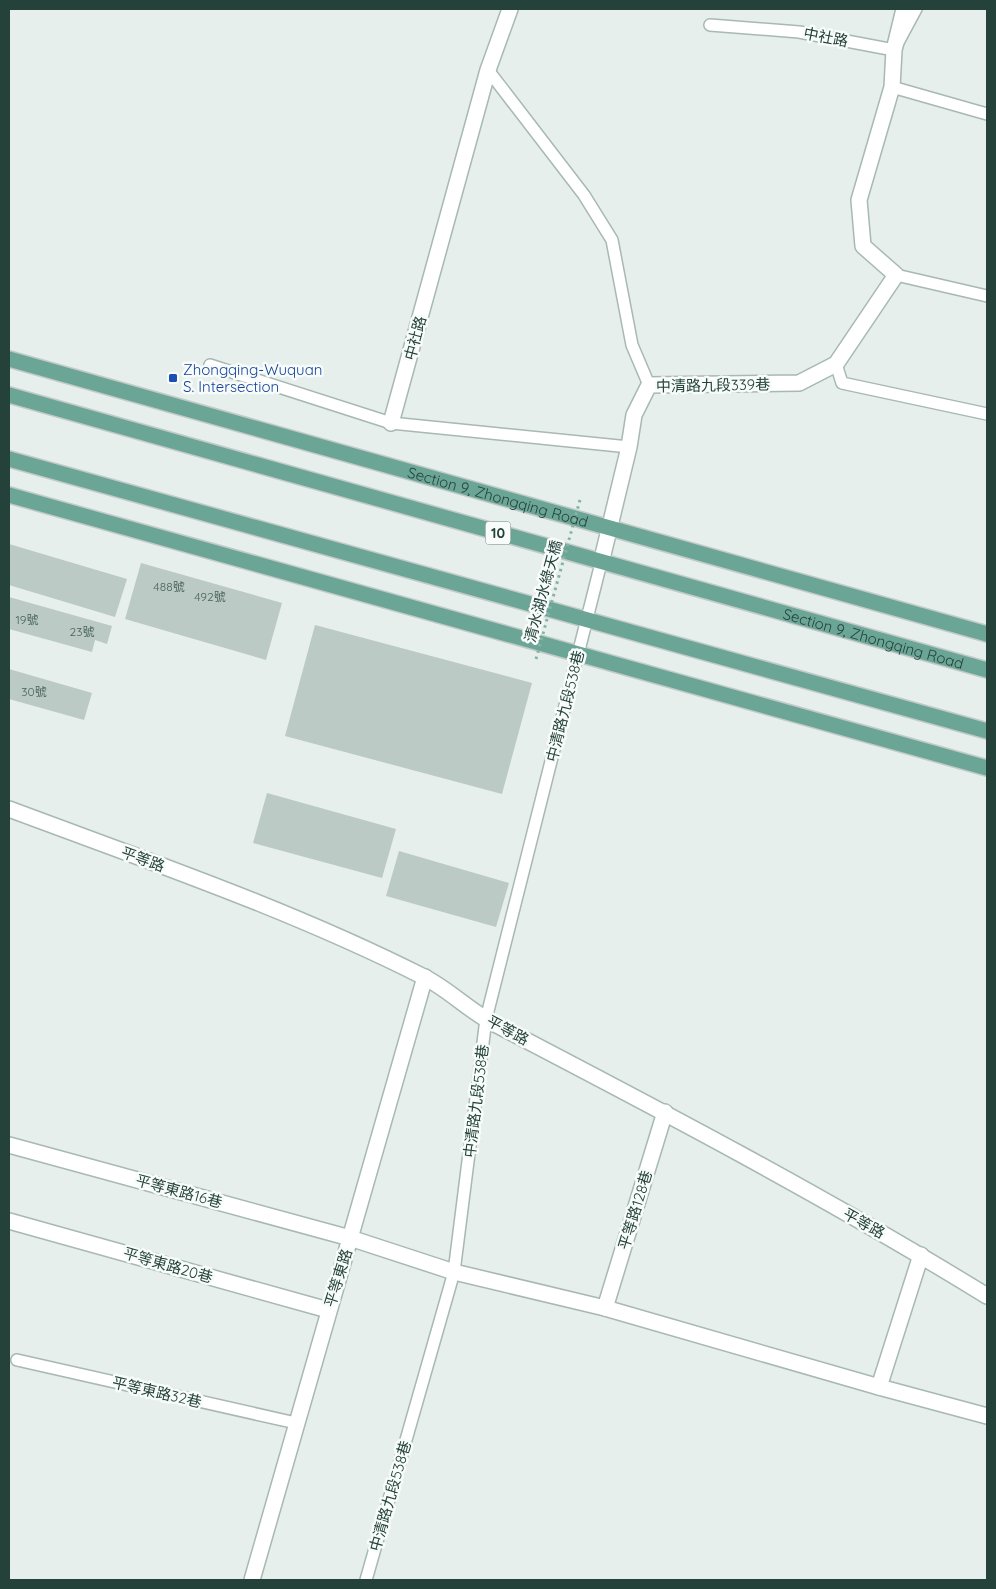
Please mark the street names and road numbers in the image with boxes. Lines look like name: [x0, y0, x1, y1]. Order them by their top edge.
street label: 中社路: [802, 23, 850, 51]
street label: 中社路: [400, 314, 430, 362]
street label: 中清路九段339巷: [656, 375, 770, 395]
street label: Section 9, Zhongqing Road: [406, 462, 590, 531]
road number: 10: [486, 522, 510, 544]
street label: 清水湖水綠天橋: [520, 538, 566, 644]
street label: Section 9, Zhongqing Road: [781, 604, 966, 672]
street label: 中清路九段538巷: [542, 648, 588, 764]
street label: 平等路: [119, 842, 167, 876]
street label: 平等路: [484, 1011, 532, 1049]
street label: 中清路九段538巷: [460, 1043, 492, 1159]
street label: 平等路128巷: [614, 1168, 656, 1252]
street label: 平等東路16巷: [134, 1170, 224, 1212]
street label: 平等路: [840, 1204, 888, 1242]
street label: 平等東路20巷: [121, 1243, 215, 1287]
street label: 平等東路: [320, 1247, 356, 1309]
street label: 平等東路32巷: [110, 1372, 204, 1412]
street label: 中清路九段538巷: [365, 1439, 415, 1553]

